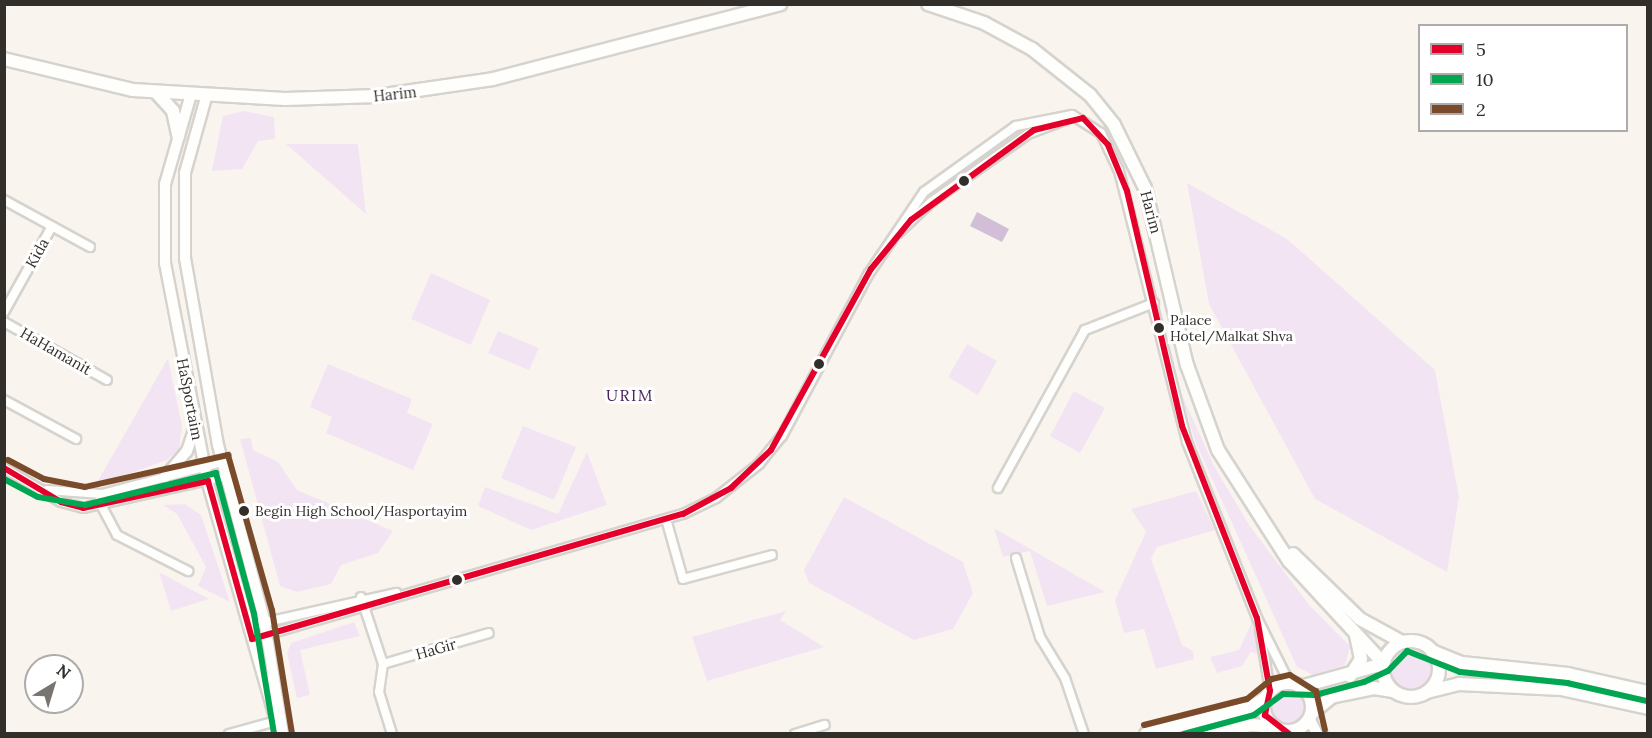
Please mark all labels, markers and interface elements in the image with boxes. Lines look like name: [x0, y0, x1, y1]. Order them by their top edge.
legend: [1418, 24, 1628, 132]
text: 5: [1476, 38, 1486, 61]
text: 10: [1476, 68, 1494, 91]
street label: Harim: [372, 83, 418, 105]
text: 2: [1476, 98, 1486, 121]
unlabelled marker: [958, 175, 970, 187]
street label: Harim: [1137, 189, 1165, 235]
street label: Kida: [22, 235, 52, 271]
place label: Palace Hotel/Malkat Shva: [1170, 312, 1293, 344]
marker: Palace Hotel/Malkat Shva: [1153, 322, 1165, 334]
street label: HaHamanit: [17, 323, 95, 379]
street label: HaSportaim: [173, 356, 207, 442]
unlabelled marker: [813, 358, 825, 370]
district label: URIM: [606, 385, 654, 405]
place label: Begin High School/Hasportayim: [255, 503, 467, 519]
marker: Begin High School/Hasportayim: [238, 505, 250, 517]
unlabelled marker: [451, 574, 463, 586]
street label: HaGir: [414, 635, 458, 663]
north arrow: [24, 654, 84, 714]
text: N: [53, 660, 75, 683]

